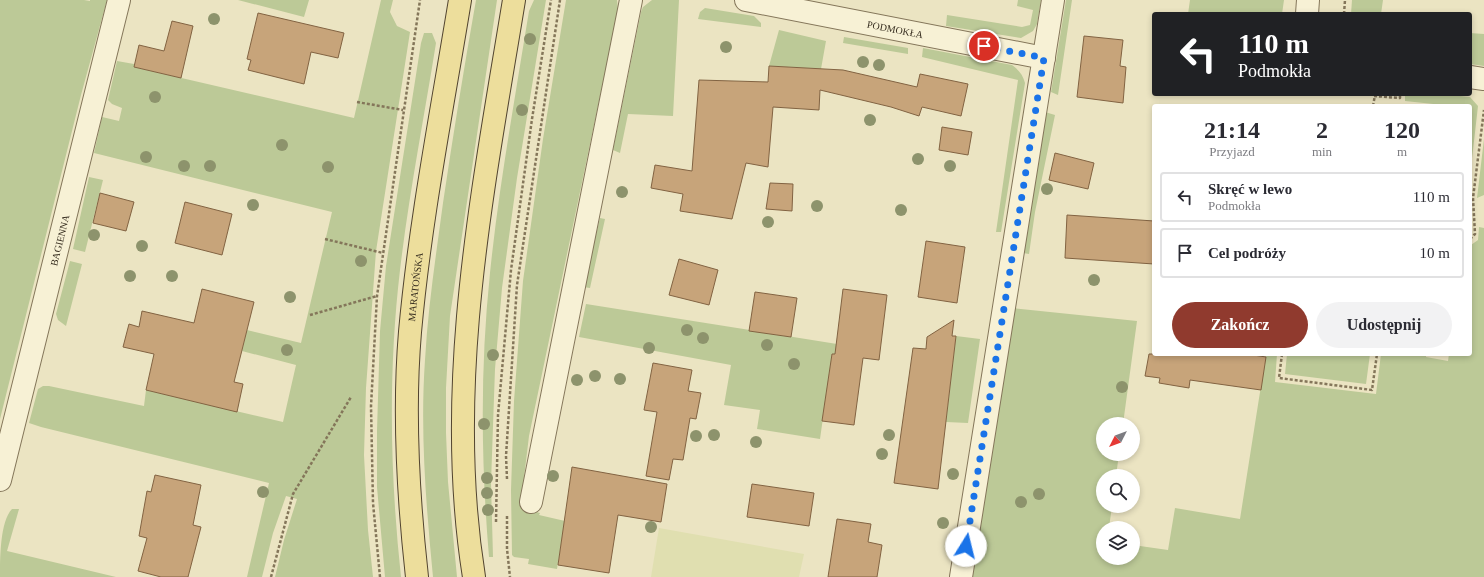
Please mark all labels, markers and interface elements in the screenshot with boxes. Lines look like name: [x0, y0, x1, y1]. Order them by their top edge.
street label: PODMOKŁA: [866, 18, 925, 40]
icon: left: [1172, 28, 1224, 80]
text: 110 m: [1238, 28, 1309, 59]
pin: [967, 29, 1001, 63]
icon: arrive: [973, 35, 995, 57]
text: Podmokła: [1238, 61, 1311, 81]
text: 21:14: [1204, 117, 1260, 143]
text: 2: [1316, 117, 1328, 143]
text: 120: [1384, 117, 1420, 143]
text: Przyjazd: [1209, 144, 1255, 159]
text: min: [1312, 144, 1332, 159]
text: m: [1397, 144, 1407, 159]
text: Skręć w lewo: [1208, 181, 1292, 197]
icon: left: [1174, 186, 1196, 208]
text: 110 m: [1413, 189, 1450, 205]
text: Podmokła: [1208, 198, 1261, 213]
street label: BAGIENNA: [48, 213, 71, 267]
icon: arrive: [1174, 242, 1196, 264]
text: Cel podróży: [1208, 245, 1286, 261]
text: 10 m: [1420, 245, 1450, 261]
street label: MARATOŃSKA: [406, 251, 425, 322]
button: Zakończ: [1172, 302, 1308, 348]
button: Udostępnij: [1316, 302, 1452, 348]
north arrow: [1096, 417, 1140, 461]
map controls: [1096, 417, 1140, 565]
button: search: [1096, 469, 1140, 513]
button: layers: [1096, 521, 1140, 565]
position arrow: [945, 525, 987, 567]

